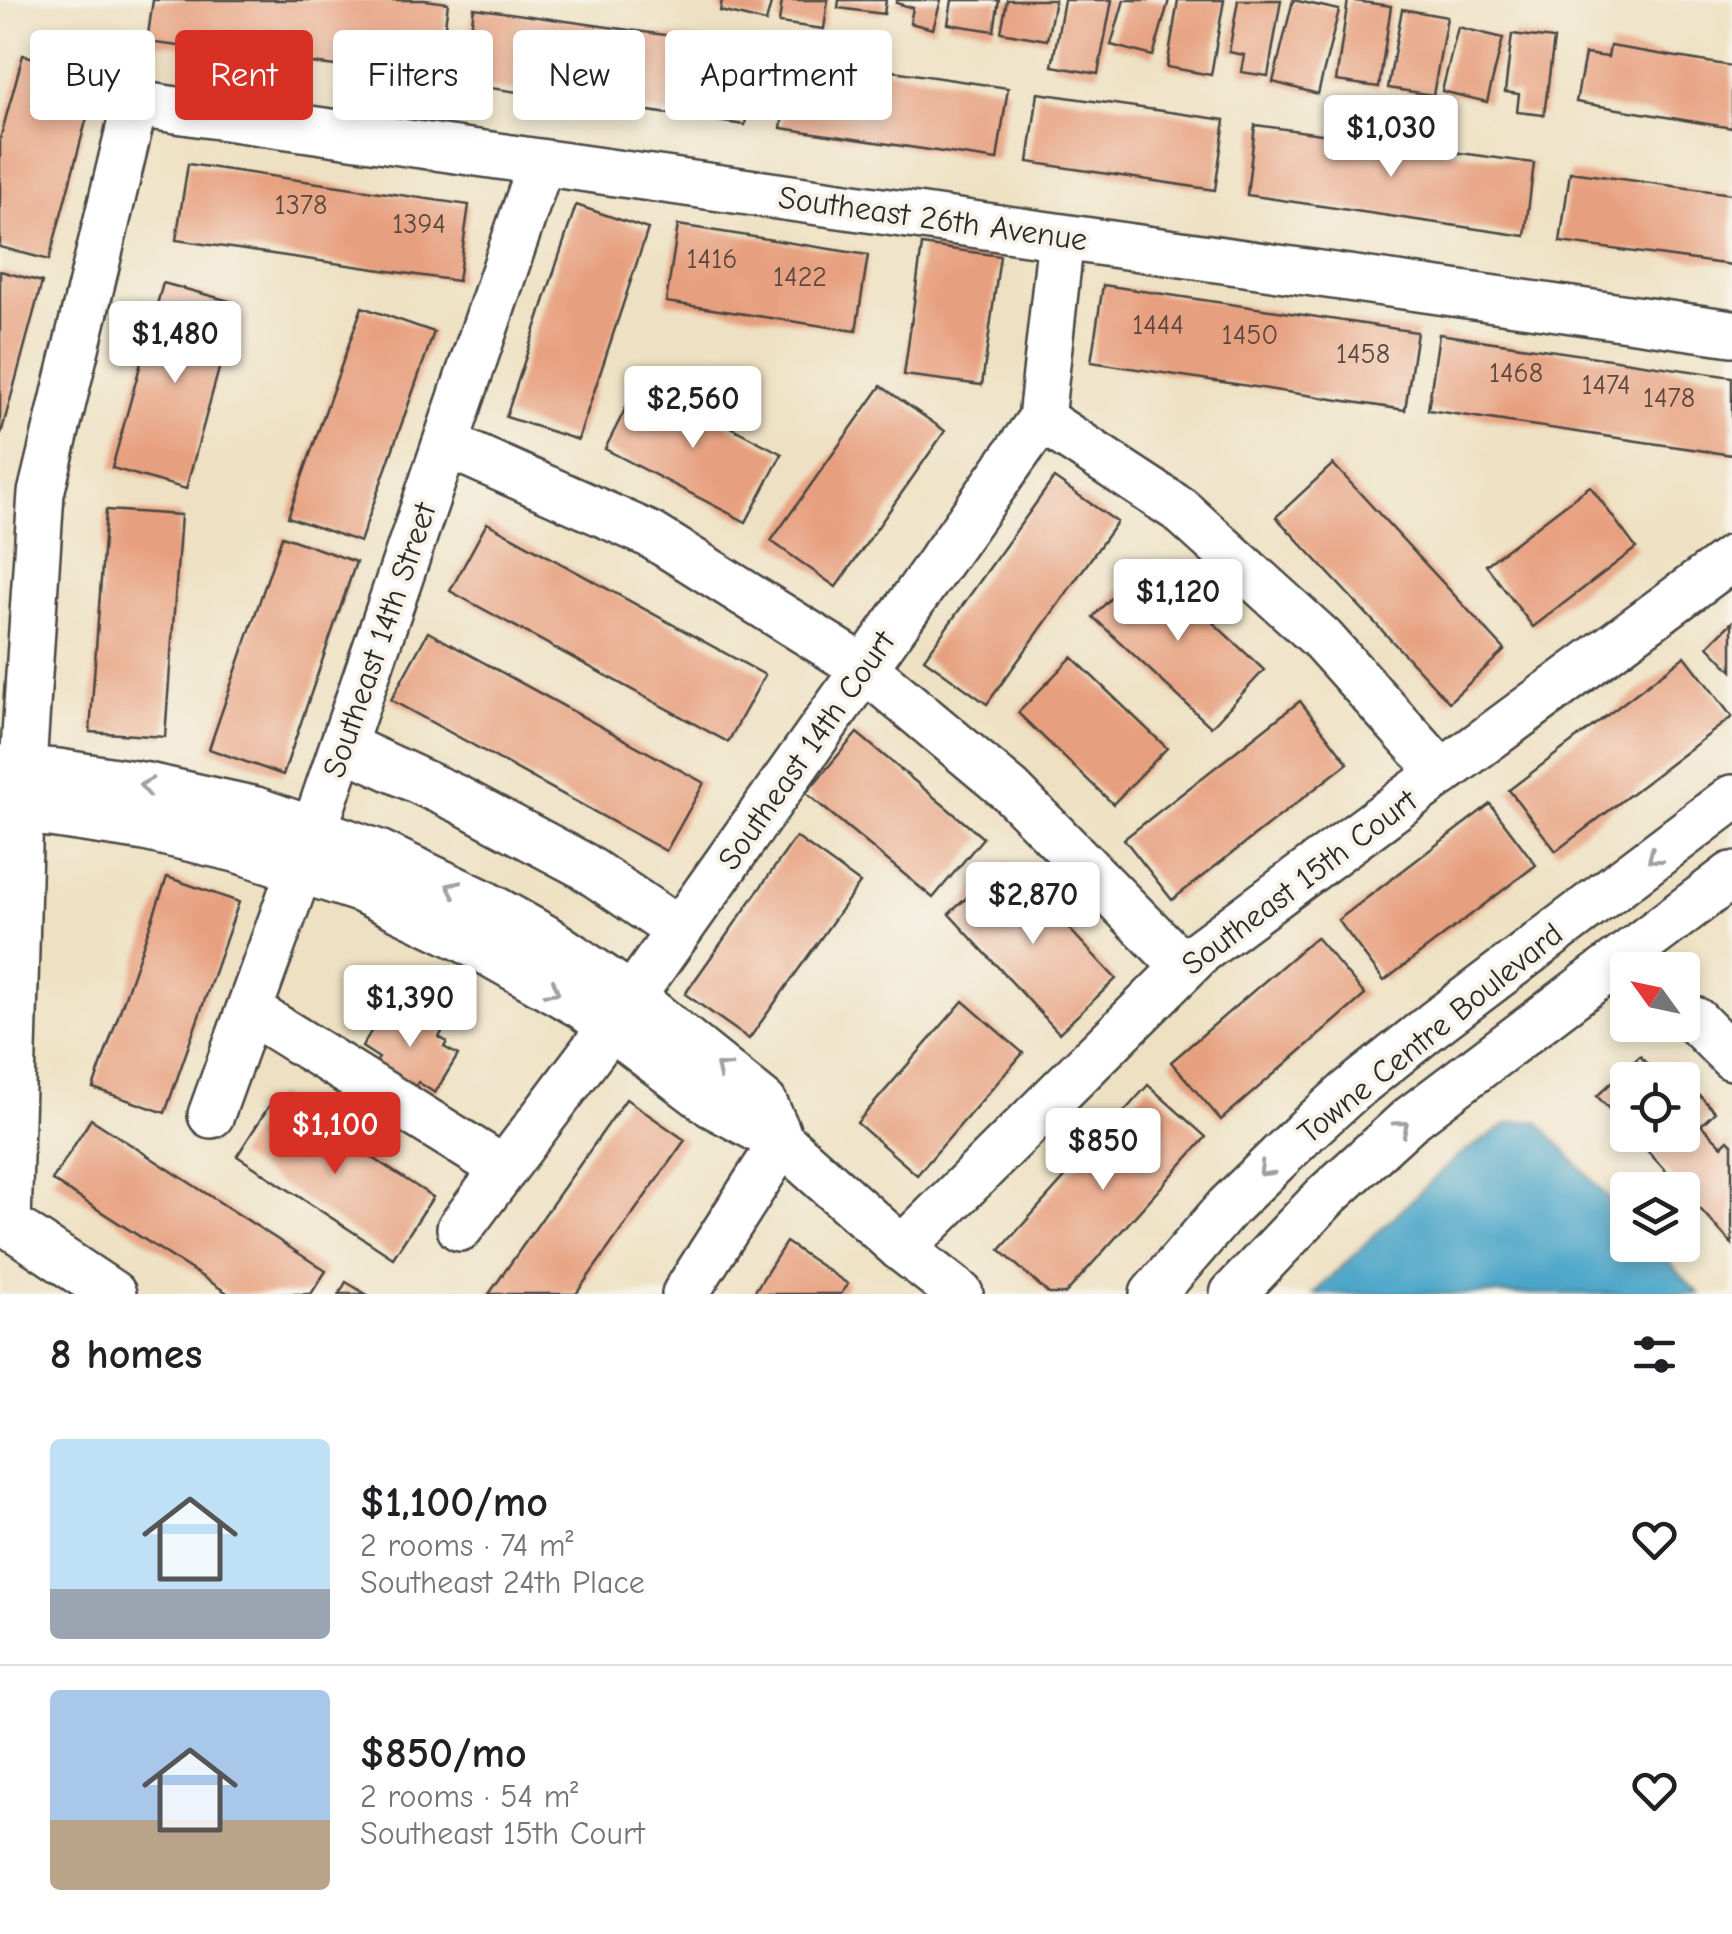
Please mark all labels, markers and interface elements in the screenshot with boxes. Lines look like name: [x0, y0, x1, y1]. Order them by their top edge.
chip: Buy: [30, 30, 155, 120]
chip: Rent: [175, 30, 313, 120]
chip: Filters: [333, 30, 493, 120]
chip: New: [513, 30, 645, 120]
chip: Apartment: [665, 30, 892, 120]
pin: $1,030: [1310, 95, 1472, 180]
text: $1,030: [1346, 109, 1436, 146]
street label: Southeast 26th Avenue: [776, 179, 1090, 258]
house number: 1378: [275, 189, 327, 221]
house number: 1394: [392, 208, 446, 240]
house number: 1416: [687, 243, 737, 275]
house number: 1422: [773, 261, 827, 293]
pin: $1,480: [94, 301, 256, 386]
house number: 1444: [1132, 309, 1184, 341]
text: $1,480: [131, 315, 219, 352]
house number: 1450: [1222, 319, 1278, 351]
house number: 1458: [1336, 338, 1390, 370]
house number: 1468: [1489, 357, 1543, 389]
pin: $2,560: [612, 366, 774, 451]
house number: 1474: [1581, 369, 1631, 401]
text: $2,560: [646, 380, 740, 417]
house number: 1478: [1643, 382, 1695, 414]
street label: Southeast 14th Street: [315, 497, 444, 782]
pin: $1,120: [1097, 559, 1259, 644]
text: $1,120: [1136, 573, 1220, 610]
street label: Southeast 14th Court: [710, 623, 903, 877]
one-way arrow: [138, 776, 154, 797]
street label: Southeast 15th Court: [1174, 781, 1425, 983]
one-way arrow: [1647, 846, 1665, 863]
pin: $2,870: [952, 862, 1114, 947]
text: $2,870: [988, 876, 1078, 913]
one-way arrow: [445, 881, 463, 901]
street label: Towne Centre Boulevard: [1291, 915, 1570, 1151]
north arrow: [1610, 952, 1700, 1042]
map controls: [1610, 952, 1700, 1262]
pin: $1,390: [329, 965, 491, 1050]
one-way arrow: [542, 977, 560, 997]
text: $1,390: [366, 979, 454, 1016]
button: locate: [1610, 1062, 1700, 1152]
one-way arrow: [715, 1063, 733, 1081]
pin: $1,100: [254, 1092, 416, 1177]
text: $1,100: [291, 1106, 379, 1143]
pin: $850: [1044, 1108, 1162, 1193]
one-way arrow: [1390, 1121, 1408, 1139]
text: $850: [1068, 1122, 1138, 1159]
one-way arrow: [1258, 1158, 1276, 1176]
button: layers: [1610, 1172, 1700, 1262]
icon: filters: [1627, 1327, 1682, 1382]
text: 8 homes: [50, 1330, 202, 1379]
text: $1,100/mo: [360, 1478, 548, 1527]
icon: home: [130, 1479, 250, 1599]
icon: heart: [1627, 1512, 1682, 1567]
text: 2 rooms · 74 m²: [360, 1527, 573, 1564]
text: Southeast 24th Place: [360, 1564, 645, 1601]
text: $850/mo: [360, 1729, 527, 1778]
icon: home: [130, 1730, 250, 1850]
icon: heart: [1627, 1763, 1682, 1818]
text: 2 rooms · 54 m²: [360, 1778, 578, 1815]
text: Southeast 15th Court: [360, 1815, 645, 1852]

